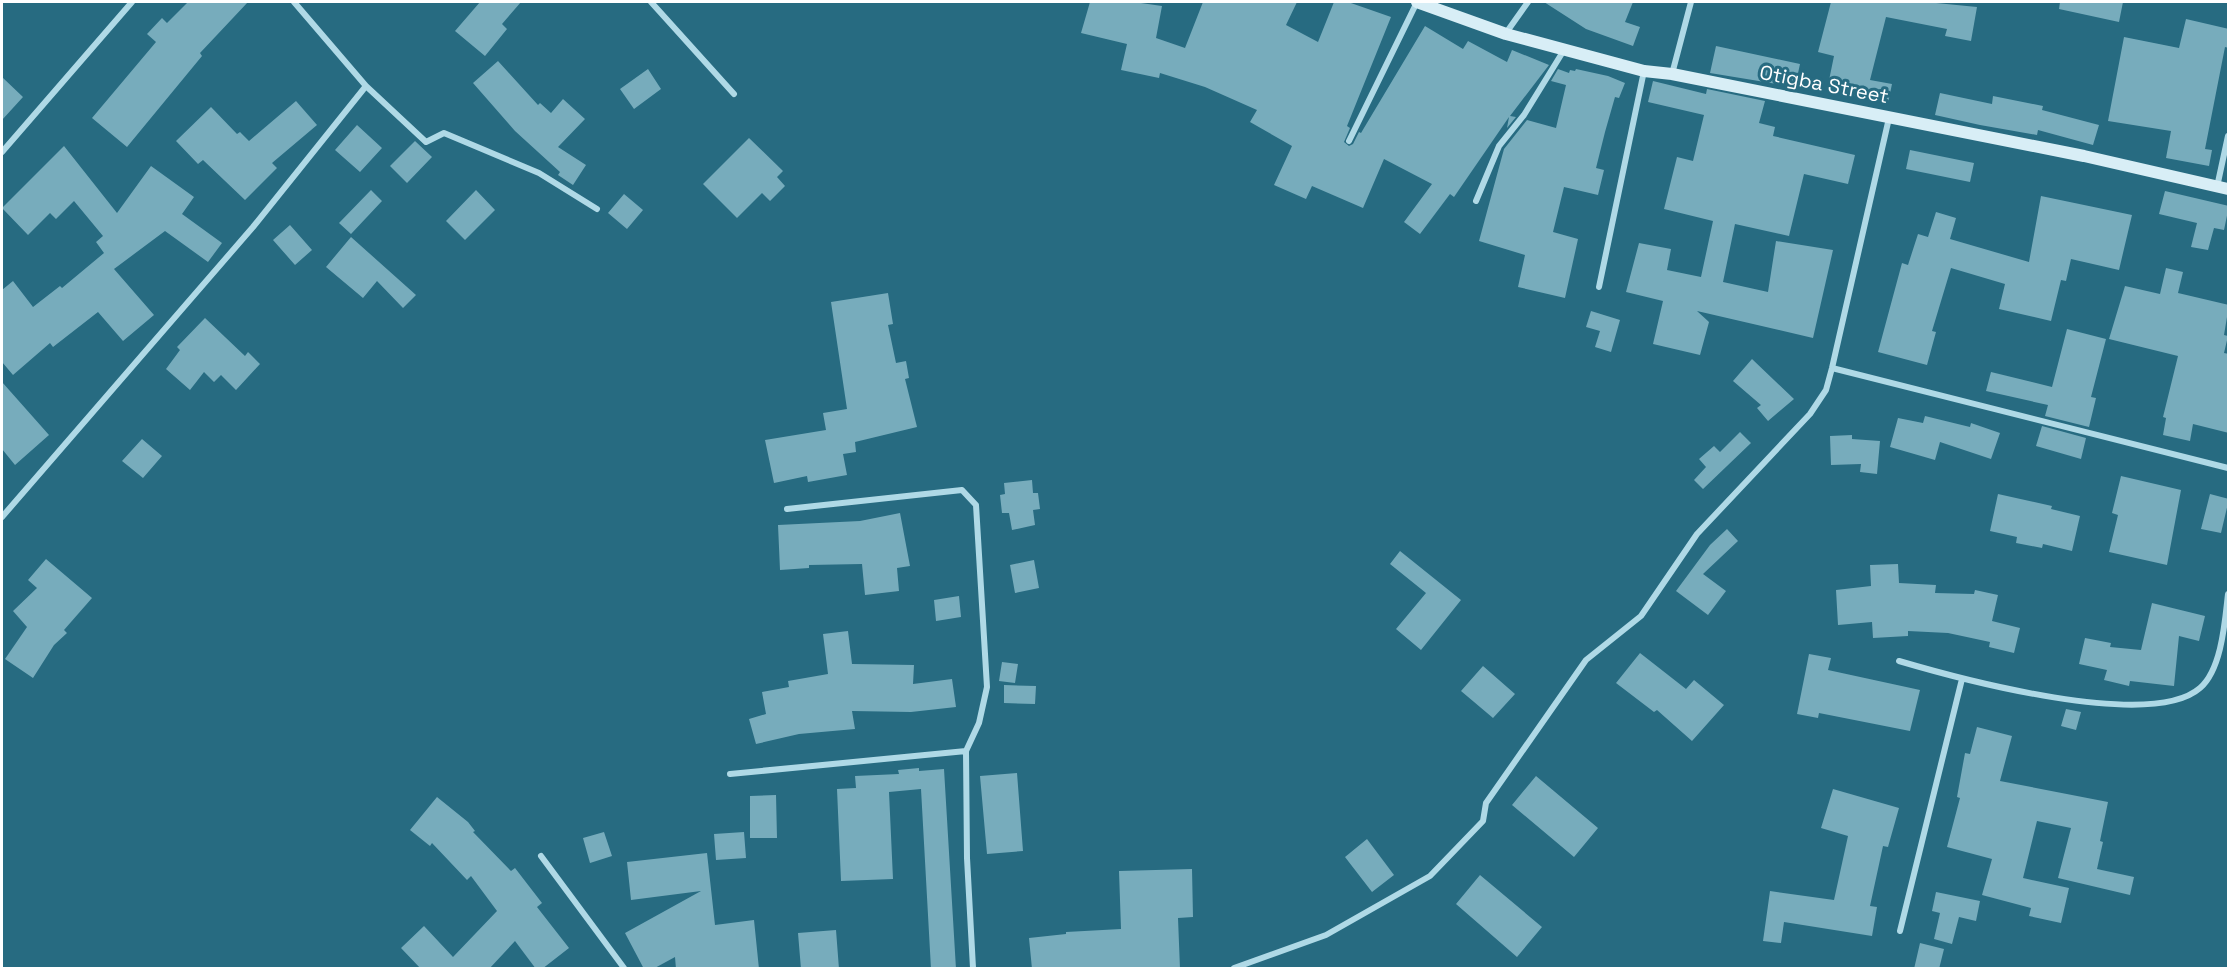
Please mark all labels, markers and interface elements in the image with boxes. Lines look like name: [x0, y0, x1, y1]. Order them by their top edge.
street label: Otigba Street: [1757, 59, 1891, 109]

